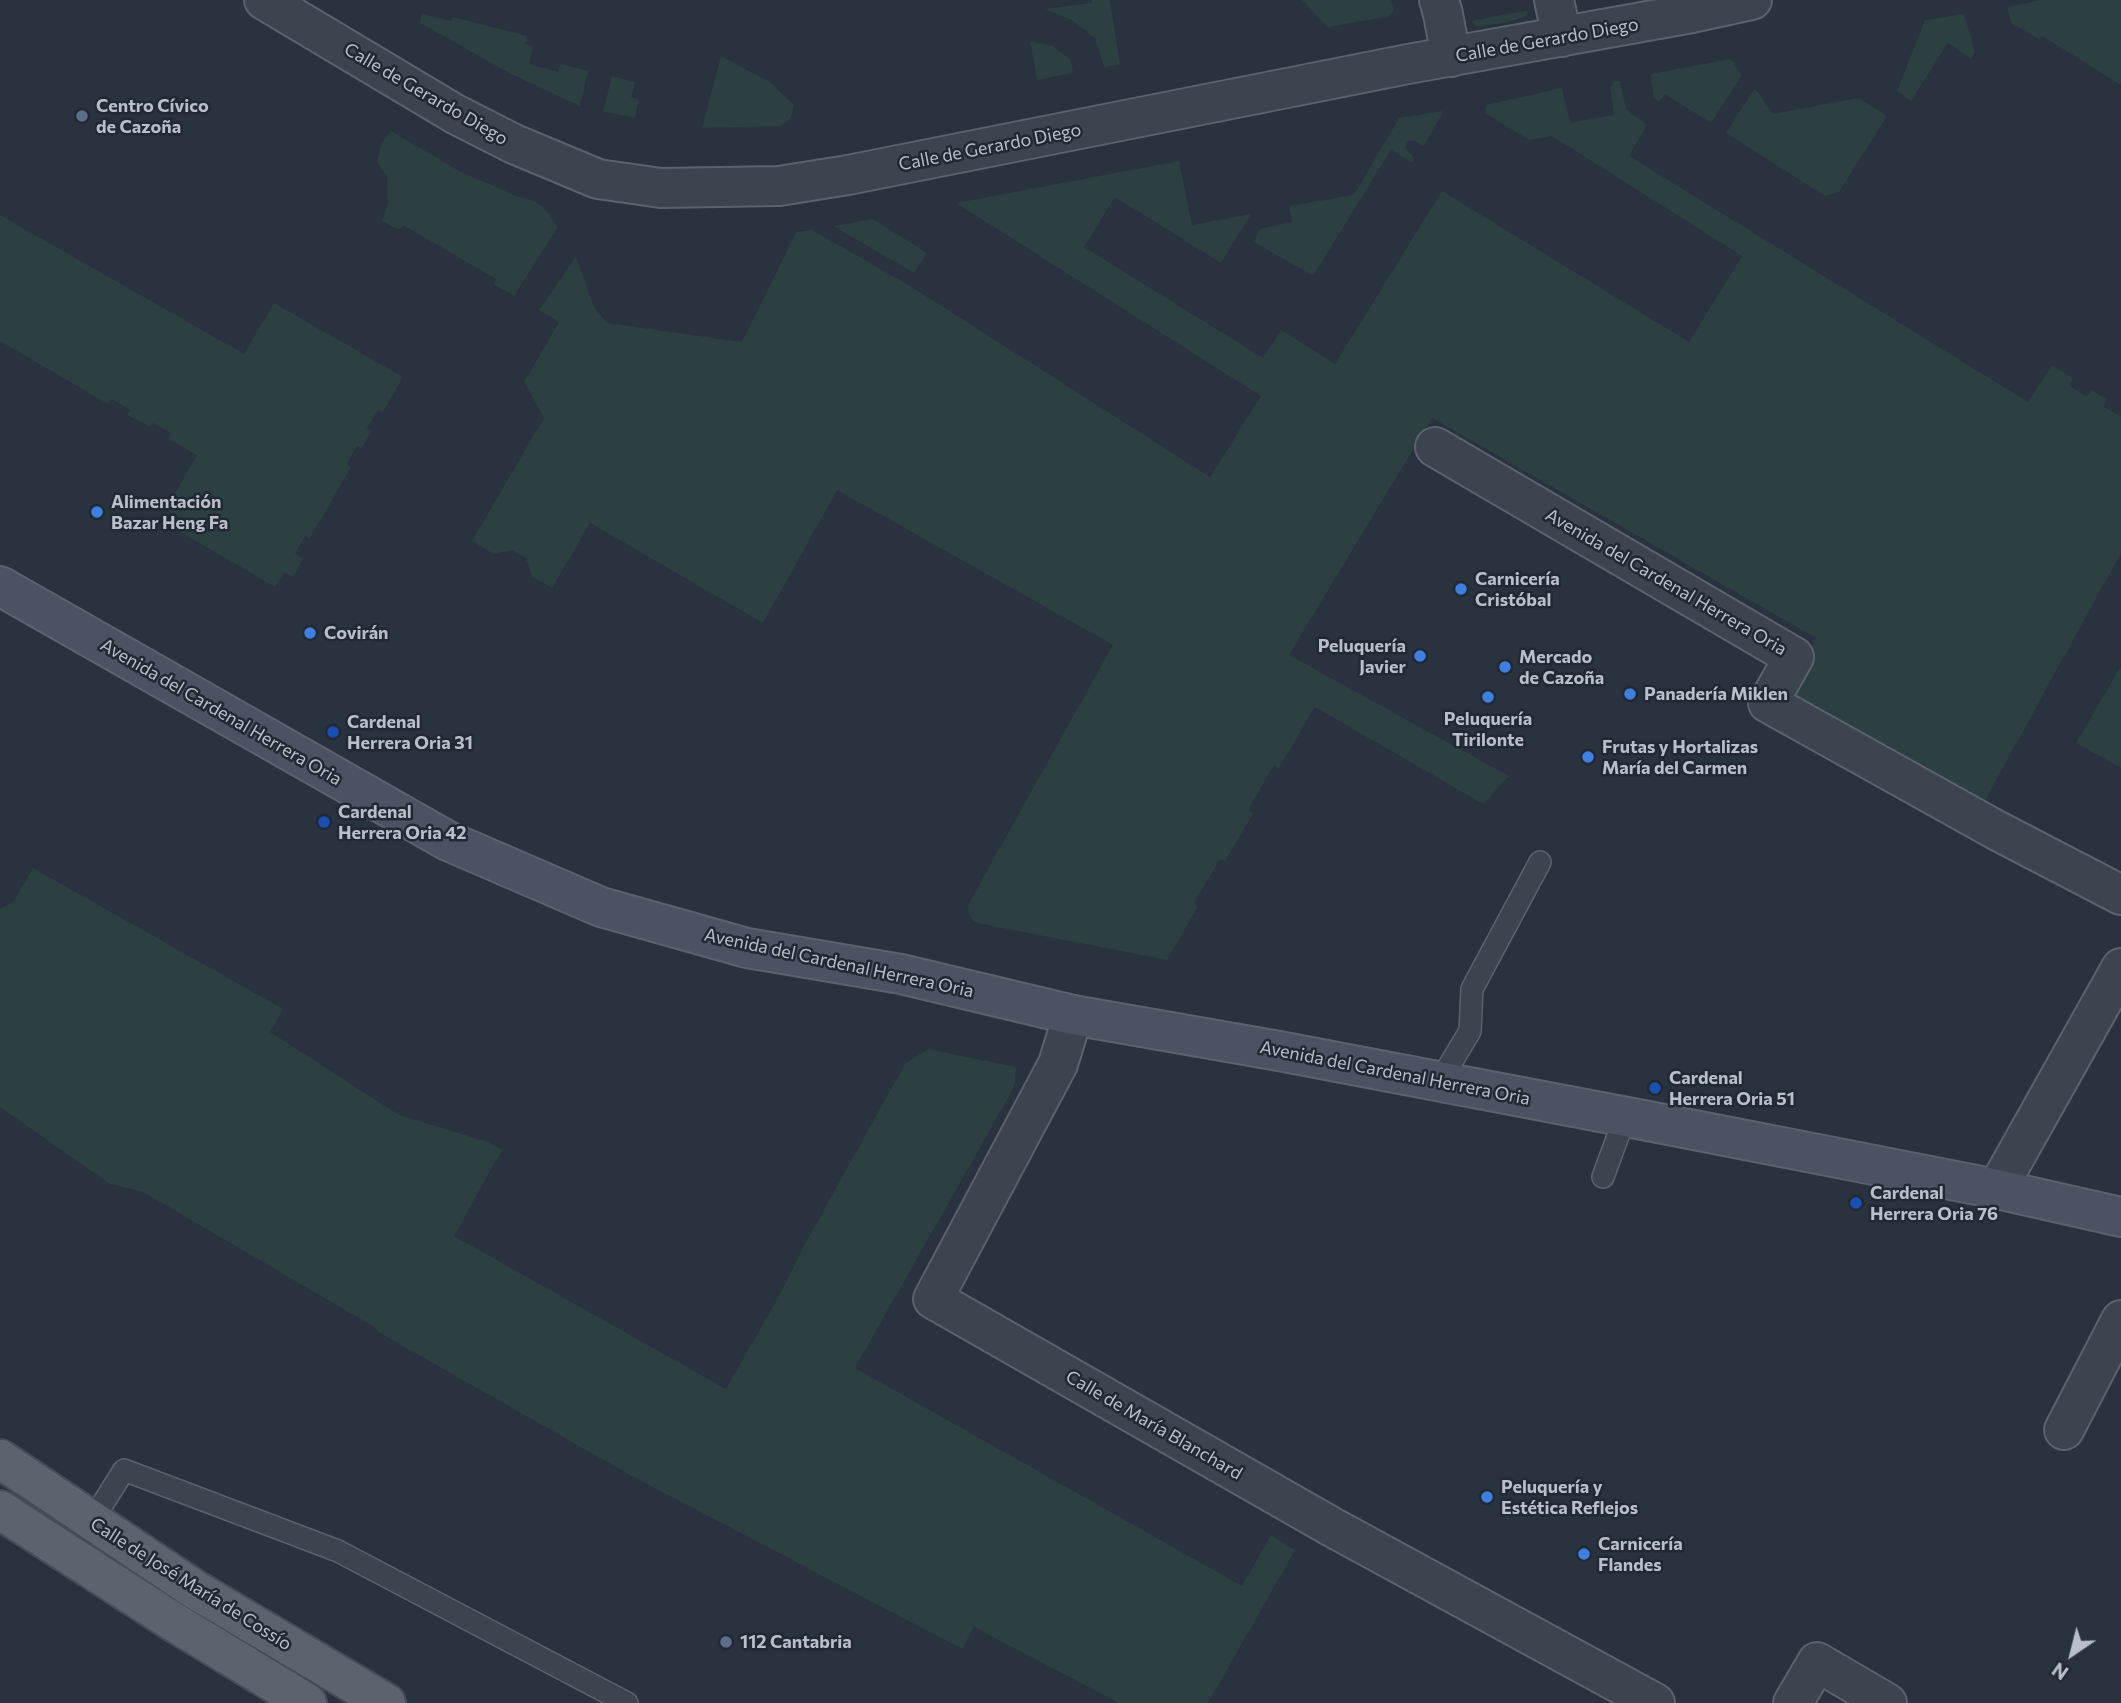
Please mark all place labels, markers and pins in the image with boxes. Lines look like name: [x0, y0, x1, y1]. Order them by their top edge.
place label: Centro Cívico de Cazoña: [96, 95, 209, 138]
marker: Centro Cívico de Cazoña: [74, 108, 90, 124]
place label: Alimentación Bazar Heng Fa: [111, 491, 228, 534]
marker: Alimentación Bazar Heng Fa: [89, 504, 105, 520]
place label: Carnicería Cristóbal: [1475, 568, 1560, 610]
marker: Carnicería Cristóbal: [1453, 581, 1469, 597]
place label: Covirán: [324, 622, 389, 644]
marker: Covirán: [302, 625, 318, 641]
place label: Peluquería Javier: [1318, 635, 1406, 678]
place label: Mercado de Cazoña: [1519, 646, 1604, 688]
marker: Peluquería Javier: [1412, 648, 1428, 664]
marker: Mercado de Cazoña: [1497, 659, 1513, 675]
place label: Panadería Miklen: [1644, 683, 1788, 705]
marker: Panadería Miklen: [1622, 686, 1638, 702]
marker: Peluquería Tirilonte: [1480, 689, 1496, 705]
place label: Peluquería Tirilonte: [1444, 708, 1532, 750]
place label: Cardenal Herrera Oria 31: [347, 711, 473, 754]
marker: Cardenal Herrera Oria 31: [325, 724, 341, 740]
place label: Frutas y Hortalizas María del Carmen: [1602, 736, 1758, 778]
marker: Frutas y Hortalizas María del Carmen: [1580, 749, 1596, 765]
place label: Cardenal Herrera Oria 42: [338, 801, 466, 844]
marker: Cardenal Herrera Oria 42: [316, 814, 332, 830]
place label: Cardenal Herrera Oria 51: [1669, 1067, 1795, 1110]
marker: Cardenal Herrera Oria 51: [1647, 1080, 1663, 1096]
place label: Cardenal Herrera Oria 76: [1870, 1182, 1998, 1224]
marker: Cardenal Herrera Oria 76: [1848, 1195, 1864, 1211]
place label: Peluquería y Estética Reflejos: [1501, 1476, 1638, 1518]
marker: Peluquería y Estética Reflejos: [1479, 1489, 1495, 1505]
place label: Carnicería Flandes: [1598, 1533, 1683, 1576]
marker: Carnicería Flandes: [1576, 1546, 1592, 1562]
place label: 112 Cantabria: [740, 1631, 852, 1653]
marker: 112 Cantabria: [718, 1634, 734, 1650]

